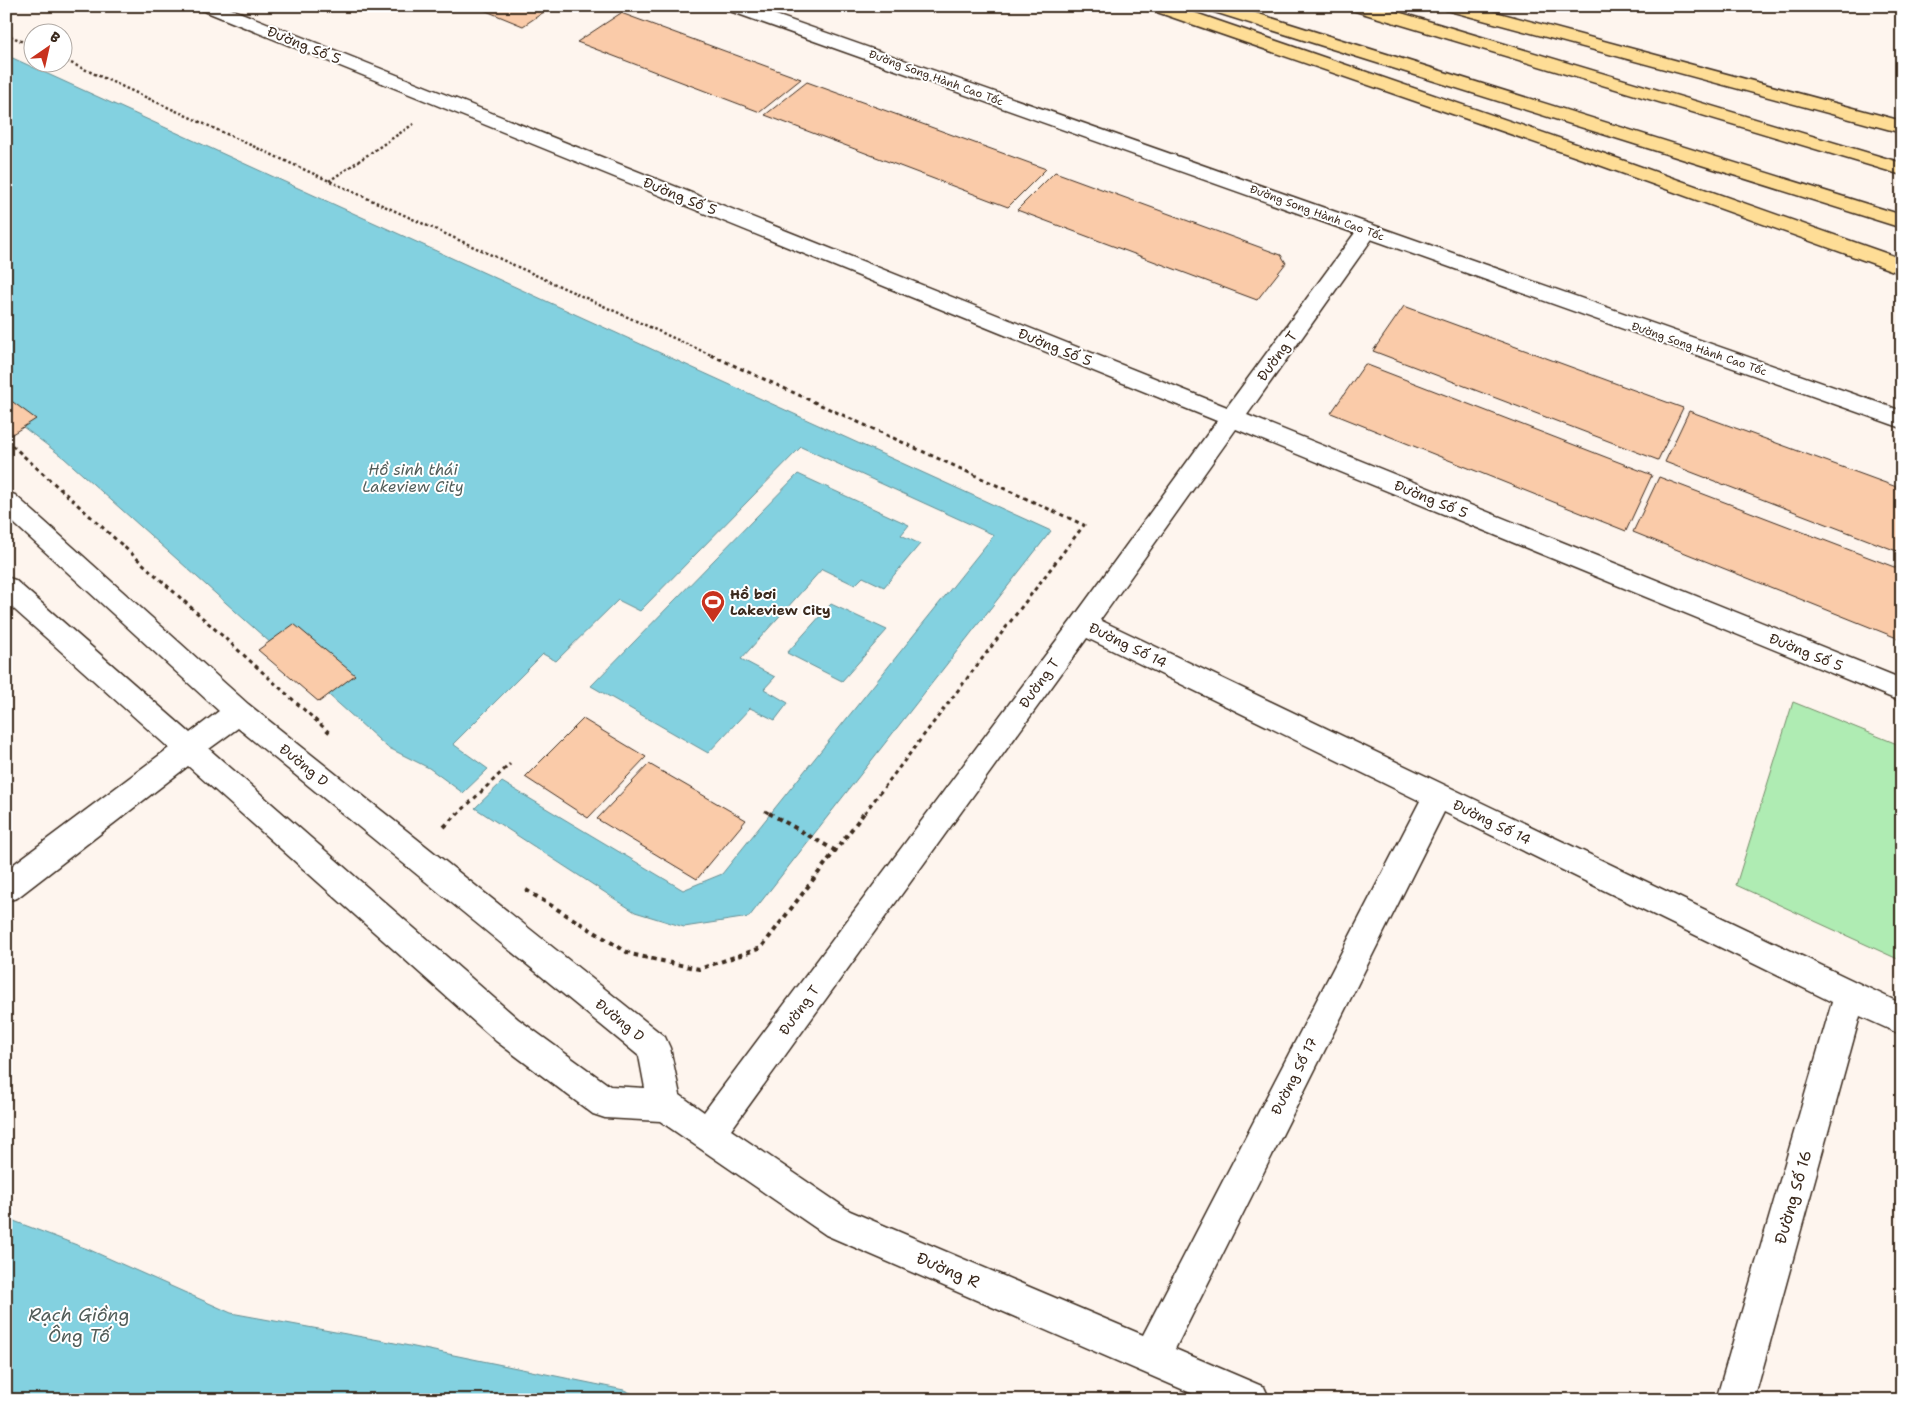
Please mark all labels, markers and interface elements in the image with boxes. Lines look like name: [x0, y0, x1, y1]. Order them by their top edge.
north arrow: [22, 22, 72, 72]
street label: Đường Số 5: [264, 22, 344, 68]
text: B: [47, 27, 64, 47]
street label: Đường Song Hành Cao Tốc: [867, 47, 1006, 110]
street label: Đường Số 5: [640, 173, 720, 219]
street label: Đường Song Hành Cao Tốc: [1248, 182, 1387, 245]
street label: Đường Song Hành Cao Tốc: [1629, 319, 1769, 379]
street label: Đường Số 5: [1015, 324, 1095, 370]
street label: Đường T: [1253, 327, 1301, 385]
water label: Hồ sinh thái Lakeview City: [362, 460, 464, 497]
street label: Đường Số 5: [1391, 476, 1471, 522]
place label: Hồ bơi Lakeview City: [730, 585, 831, 619]
sports icon: Hồ bơi Lakeview City: [700, 589, 726, 623]
street label: Đường Số 14: [1086, 618, 1170, 672]
street label: Đường Số 5: [1766, 629, 1846, 675]
street label: Đường T: [1015, 654, 1063, 712]
street label: Đường D: [276, 740, 332, 790]
street label: Đường Số 14: [1450, 795, 1534, 849]
street label: Đường T: [775, 981, 823, 1039]
street label: Đường D: [592, 995, 648, 1045]
street label: Đường Số 17: [1267, 1034, 1321, 1118]
street label: Đường Số 16: [1770, 1148, 1816, 1246]
street label: Đường R: [913, 1247, 983, 1293]
water label: Rạch Giồng Ông Tố: [28, 1303, 130, 1348]

